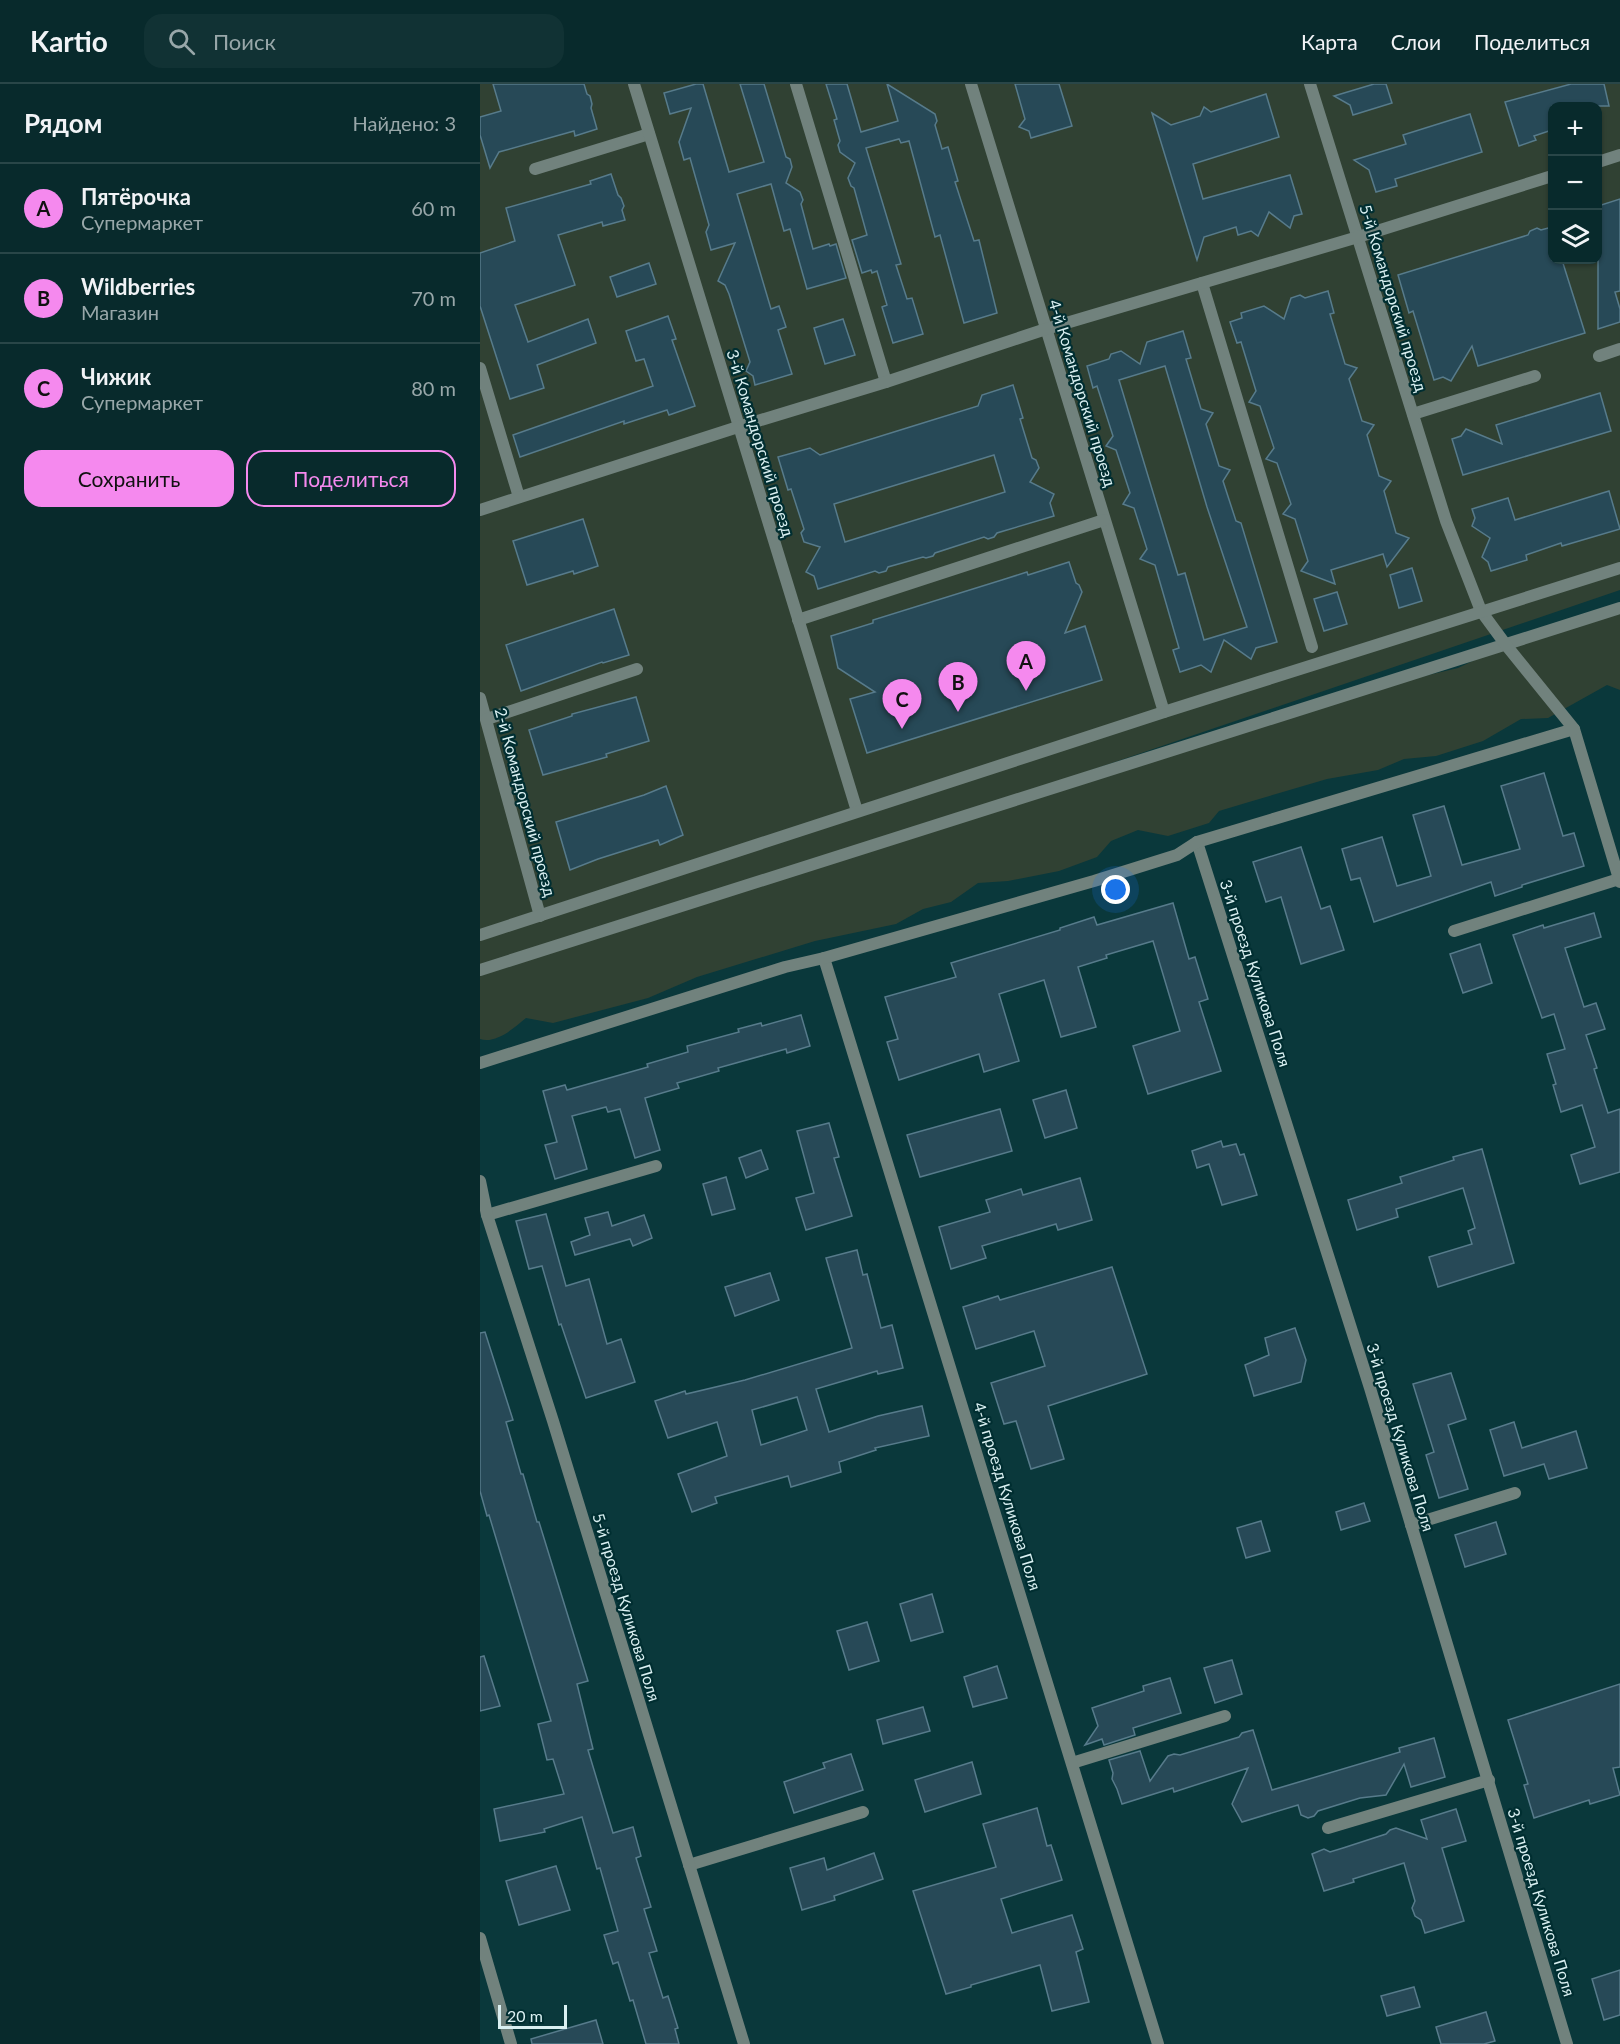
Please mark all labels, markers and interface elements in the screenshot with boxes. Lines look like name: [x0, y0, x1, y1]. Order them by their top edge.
search box: [144, 14, 564, 68]
text: Kartio: [30, 24, 108, 58]
icon: search: [165, 25, 198, 58]
text: Поиск: [213, 28, 276, 55]
text: Карта: [1301, 29, 1358, 54]
text: Слои: [1391, 29, 1441, 54]
text: Поделиться: [1474, 29, 1590, 54]
map controls: [1548, 102, 1602, 264]
button: +: [1548, 102, 1602, 156]
text: Рядом: [24, 107, 102, 139]
text: Найдено: 3: [353, 111, 456, 135]
button: −: [1548, 156, 1602, 210]
text: Пятёрочка: [81, 183, 191, 210]
text: A: [37, 196, 50, 220]
text: 60 m: [411, 196, 456, 220]
street label: 5-й Командорский проезд: [1356, 202, 1432, 394]
text: Супермаркет: [81, 210, 203, 234]
button: layers: [1548, 210, 1602, 264]
text: Wildberries: [81, 273, 195, 300]
text: B: [37, 286, 50, 310]
text: 70 m: [411, 286, 456, 310]
street label: 4-й Командорский проезд: [1045, 297, 1121, 489]
text: Магазин: [81, 300, 159, 324]
street label: 3-й Командорский проезд: [723, 347, 799, 539]
text: Чижик: [81, 363, 151, 390]
text: C: [37, 376, 50, 400]
text: 80 m: [411, 376, 456, 400]
text: Супермаркет: [81, 390, 203, 414]
button: Сохранить: [24, 450, 234, 507]
button: Поделиться: [246, 450, 456, 507]
pin: A: [1006, 642, 1046, 691]
pin: B: [938, 662, 978, 712]
pin: C: [882, 680, 922, 729]
street label: 2-й Командорский проезд: [492, 706, 560, 899]
your location: [1101, 875, 1130, 904]
street label: 3-й проезд Куликова Поля: [1217, 877, 1295, 1069]
street label: 3-й проезд Куликова Поля: [1363, 1341, 1439, 1533]
street label: 4-й проезд Куликова Поля: [970, 1400, 1046, 1592]
street label: 5-й проезд Куликова Поля: [589, 1511, 665, 1703]
street label: 3-й проезд Куликова Поля: [1504, 1806, 1580, 1998]
scale bar: [498, 2002, 567, 2030]
text: 20 m: [507, 2006, 543, 2025]

